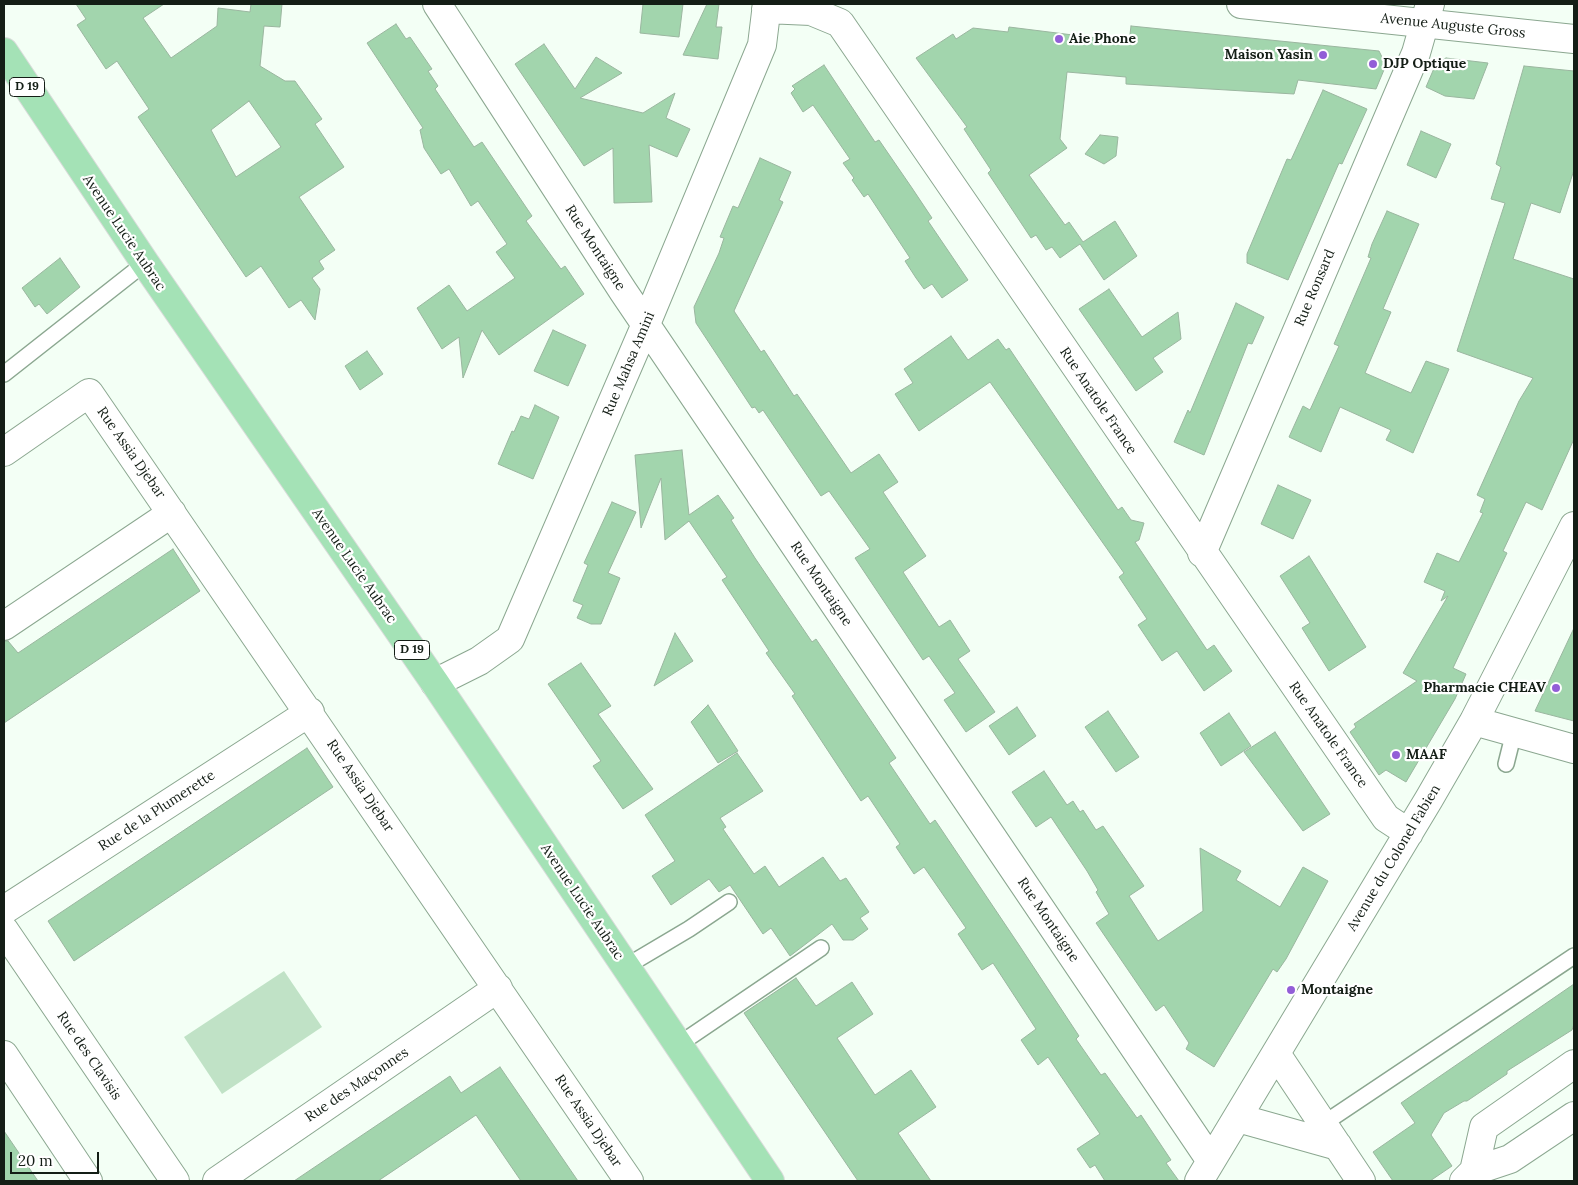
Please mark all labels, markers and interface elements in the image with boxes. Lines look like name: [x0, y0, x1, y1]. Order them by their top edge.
street label: Avenue Auguste Gross: [1380, 10, 1526, 42]
place label: Aie Phone: [1069, 31, 1136, 47]
marker: Aie Phone: [1053, 33, 1065, 45]
place label: Maison Yasin: [1224, 47, 1313, 63]
marker: Maison Yasin: [1317, 49, 1329, 61]
place label: DJP Optique: [1383, 56, 1466, 72]
marker: DJP Optique: [1367, 58, 1379, 70]
road number: D 19: [10, 77, 44, 96]
street label: Avenue Lucie Aubrac: [79, 172, 169, 294]
street label: Rue Montaigne: [561, 202, 629, 294]
street label: Rue Ronsard: [1291, 247, 1339, 329]
street label: Rue Mahsa Amini: [599, 309, 659, 419]
street label: Rue Anatole France: [1056, 344, 1140, 458]
street label: Rue Assia Djebar: [93, 404, 169, 502]
street label: Avenue Lucie Aubrac: [308, 505, 400, 627]
street label: Rue Montaigne: [787, 539, 855, 629]
road number: D 19: [394, 640, 430, 660]
street label: Rue Anatole France: [1285, 679, 1371, 791]
place label: Pharmacie CHEAV: [1423, 680, 1546, 696]
marker: Pharmacie CHEAV: [1550, 682, 1562, 694]
street label: Rue Assia Djebar: [323, 736, 397, 836]
place label: MAAF: [1406, 747, 1447, 763]
marker: MAAF: [1390, 749, 1402, 761]
street label: Rue de la Plumerette: [96, 767, 218, 855]
street label: Avenue du Colonel Fabien: [1344, 782, 1444, 934]
street label: Avenue Lucie Aubrac: [537, 841, 627, 963]
street label: Rue Montaigne: [1014, 875, 1082, 965]
place label: Montaigne: [1301, 982, 1373, 998]
marker: Montaigne: [1285, 984, 1297, 996]
street label: Rue des Clavisis: [53, 1009, 125, 1103]
street label: Rue des Maçonnes: [302, 1044, 412, 1126]
street label: Rue Assia Djebar: [551, 1071, 625, 1171]
scale bar: [12, 1142, 101, 1174]
text: 20 m: [18, 1151, 53, 1170]

